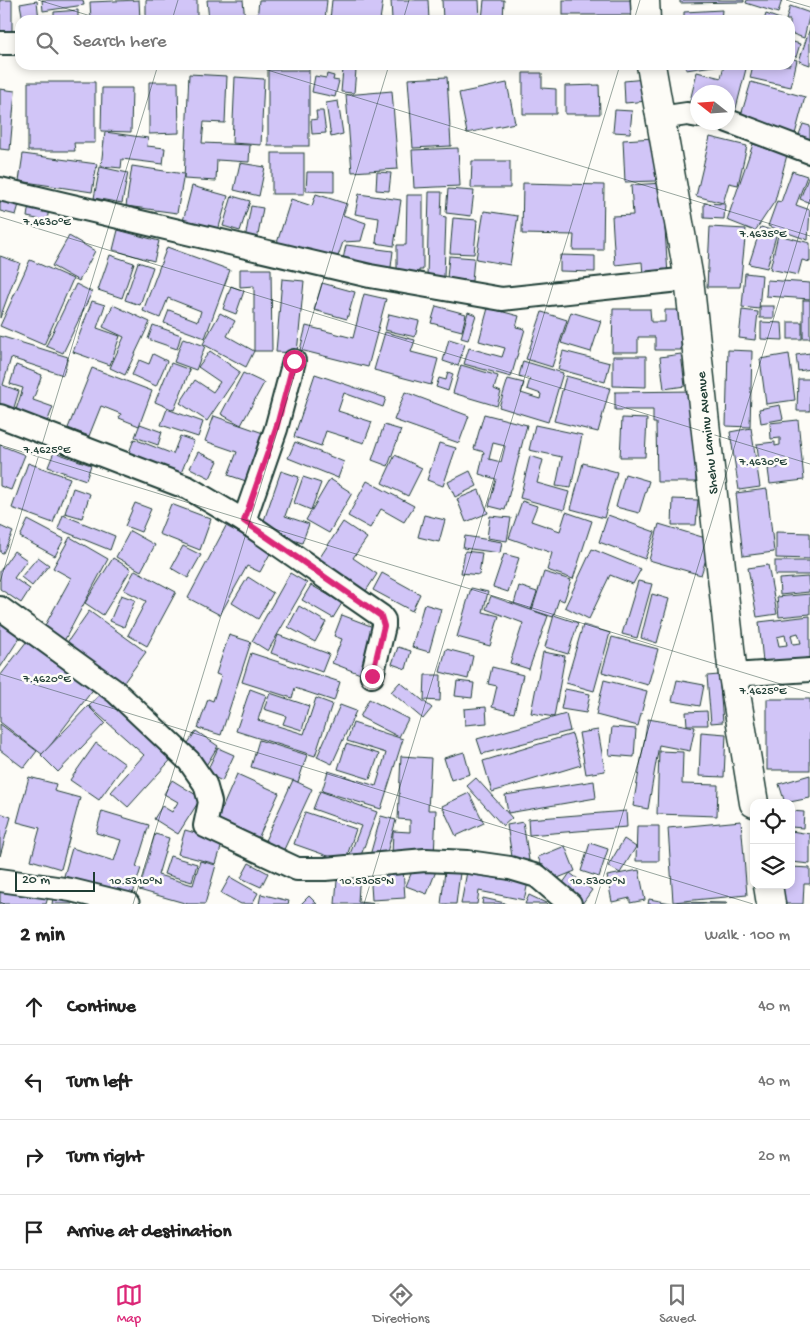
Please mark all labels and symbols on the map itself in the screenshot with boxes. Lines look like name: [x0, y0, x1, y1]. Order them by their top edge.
north arrow: [690, 85, 735, 130]
text: 7.4630°E: [22, 216, 71, 230]
text: 7.4635°E: [738, 228, 787, 242]
route start: [283, 350, 306, 373]
street label: Shehu Laminu Avenue: [694, 370, 723, 495]
text: 7.4625°E: [23, 444, 71, 458]
text: 7.4630°E: [738, 456, 787, 470]
route end: [361, 665, 384, 688]
text: 7.4620°E: [22, 673, 71, 687]
text: 7.4625°E: [739, 685, 787, 699]
scale bar: [15, 869, 95, 892]
text: 10.5310°N: [109, 875, 163, 889]
text: 10.5305°N: [339, 875, 394, 889]
text: 10.5300°N: [570, 875, 626, 889]

